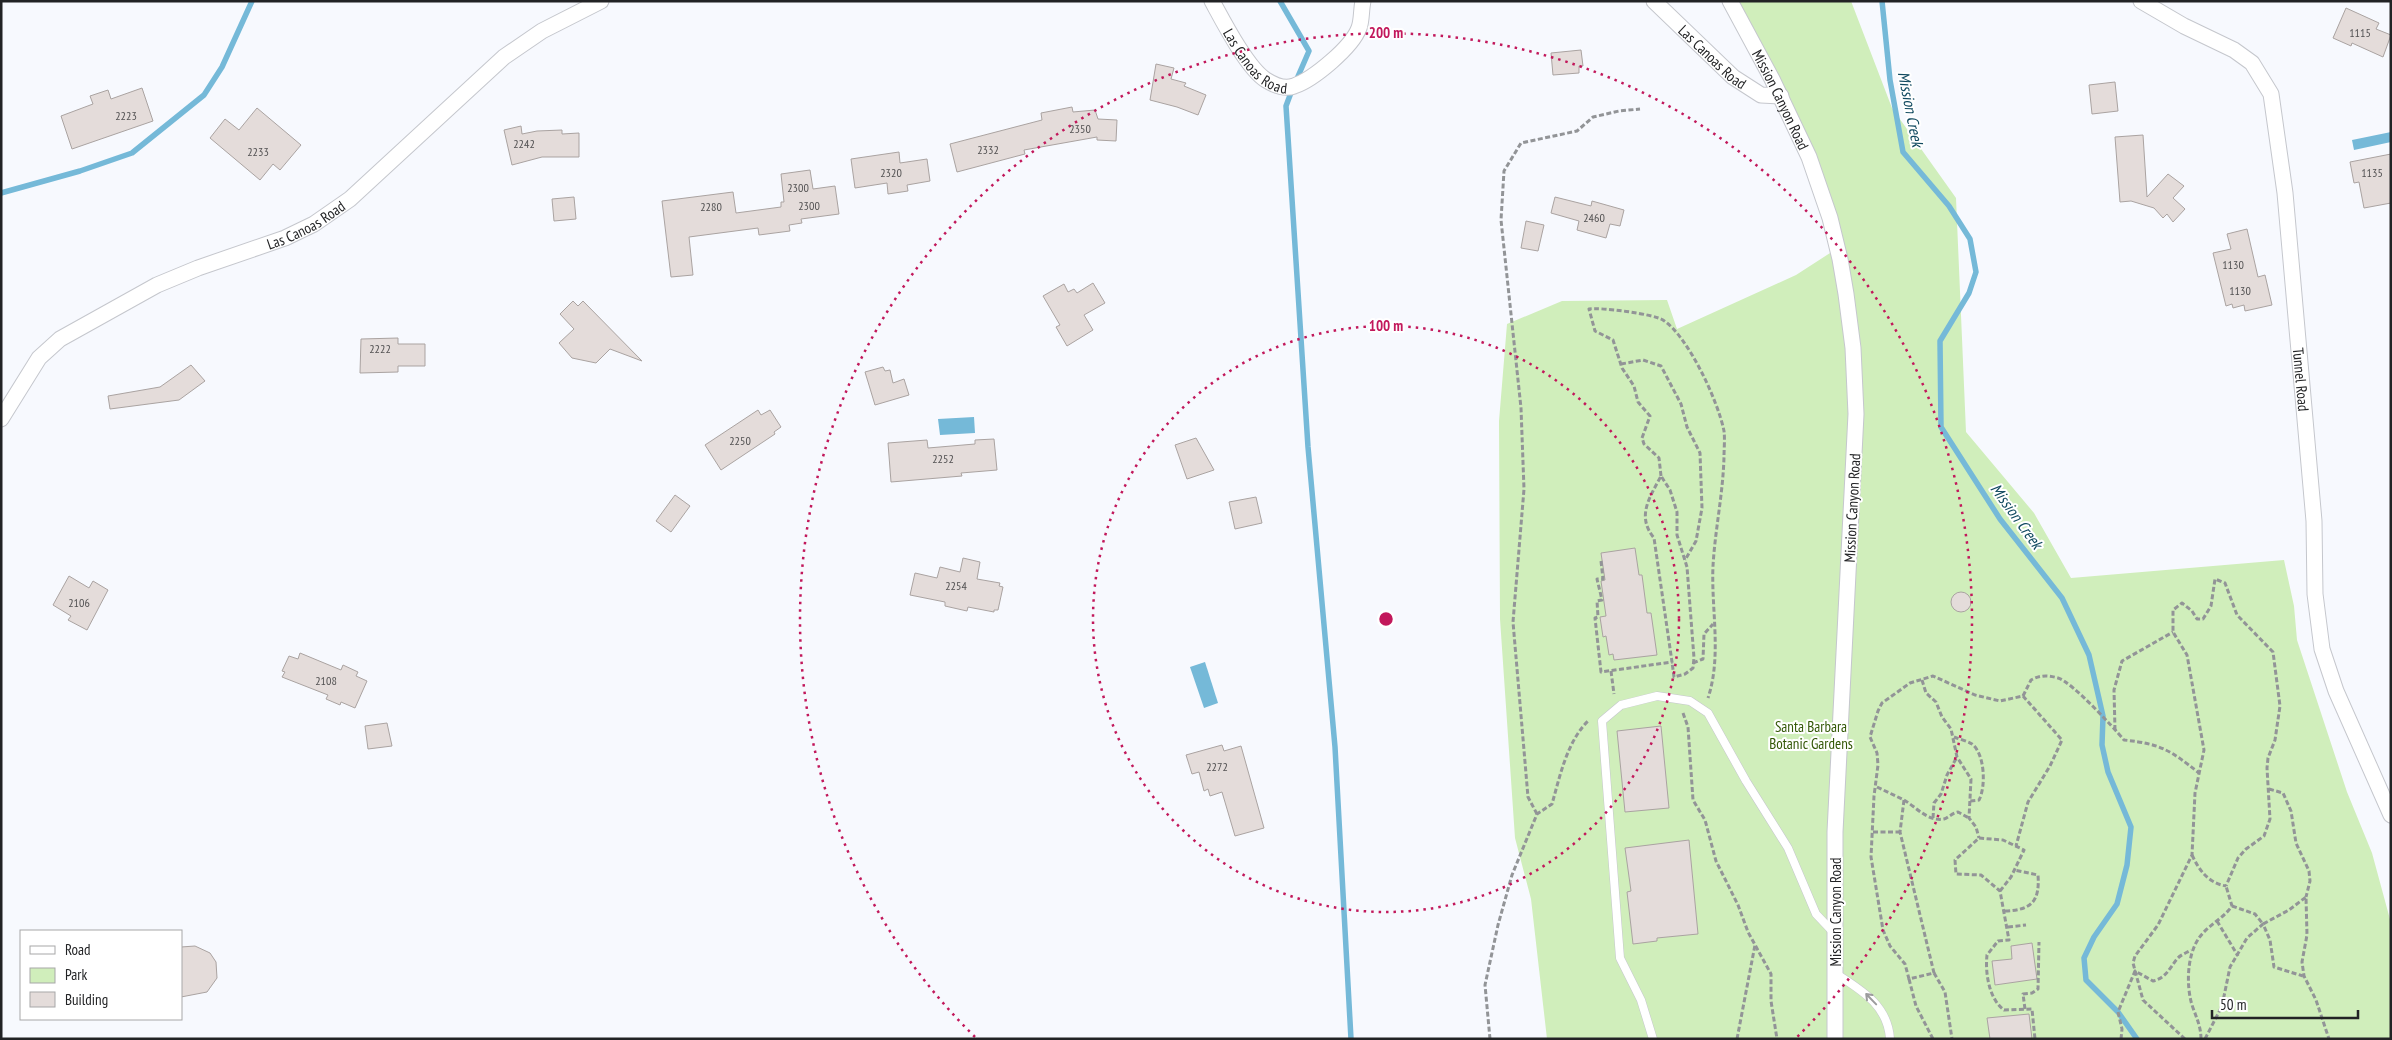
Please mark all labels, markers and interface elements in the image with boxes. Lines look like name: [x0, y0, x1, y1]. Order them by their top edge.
street label: Las Canoas Road: [1675, 21, 1750, 93]
text: 200 m: [1369, 23, 1403, 42]
street label: Las Canoas Road: [1220, 25, 1288, 97]
house number: 1115: [2349, 25, 2371, 40]
street label: Mission Canyon Road: [1748, 46, 1814, 153]
water label: Mission Creek: [1894, 70, 1928, 150]
house number: 2223: [115, 108, 137, 123]
house number: 2350: [1069, 121, 1091, 136]
house number: 2242: [513, 136, 535, 151]
house number: 2332: [977, 142, 999, 157]
house number: 2233: [247, 144, 269, 159]
house number: 2320: [880, 165, 902, 180]
house number: 1135: [2361, 165, 2383, 180]
house number: 2300: [787, 180, 809, 195]
street label: Las Canoas Road: [264, 196, 348, 253]
house number: 2300: [798, 198, 820, 213]
house number: 2280: [700, 199, 722, 214]
house number: 2460: [1583, 210, 1605, 225]
house number: 1130: [2222, 257, 2244, 272]
house number: 1130: [2229, 283, 2251, 298]
text: 100 m: [1369, 316, 1403, 335]
house number: 2222: [369, 341, 391, 356]
street label: Tunnel Road: [2289, 347, 2314, 412]
house number: 2250: [729, 433, 751, 448]
house number: 2252: [932, 451, 954, 466]
street label: Mission Canyon Road: [1840, 453, 1864, 563]
water label: Mission Creek: [1987, 479, 2048, 554]
house number: 2254: [945, 578, 967, 593]
house number: 2106: [68, 595, 90, 610]
centre of rings: [1377, 610, 1395, 628]
house number: 2108: [315, 673, 337, 688]
park label: Santa Barbara Botanic Gardens: [1769, 717, 1853, 753]
house number: 2272: [1206, 759, 1228, 774]
street label: Mission Canyon Road: [1826, 857, 1845, 967]
legend: [20, 930, 182, 1020]
text: Road: [65, 940, 91, 959]
text: Park: [65, 965, 87, 984]
scale bar: [2212, 988, 2358, 1020]
text: Building: [65, 990, 108, 1009]
one-way arrow: [1865, 993, 1877, 1005]
text: 50 m: [2220, 995, 2246, 1014]

